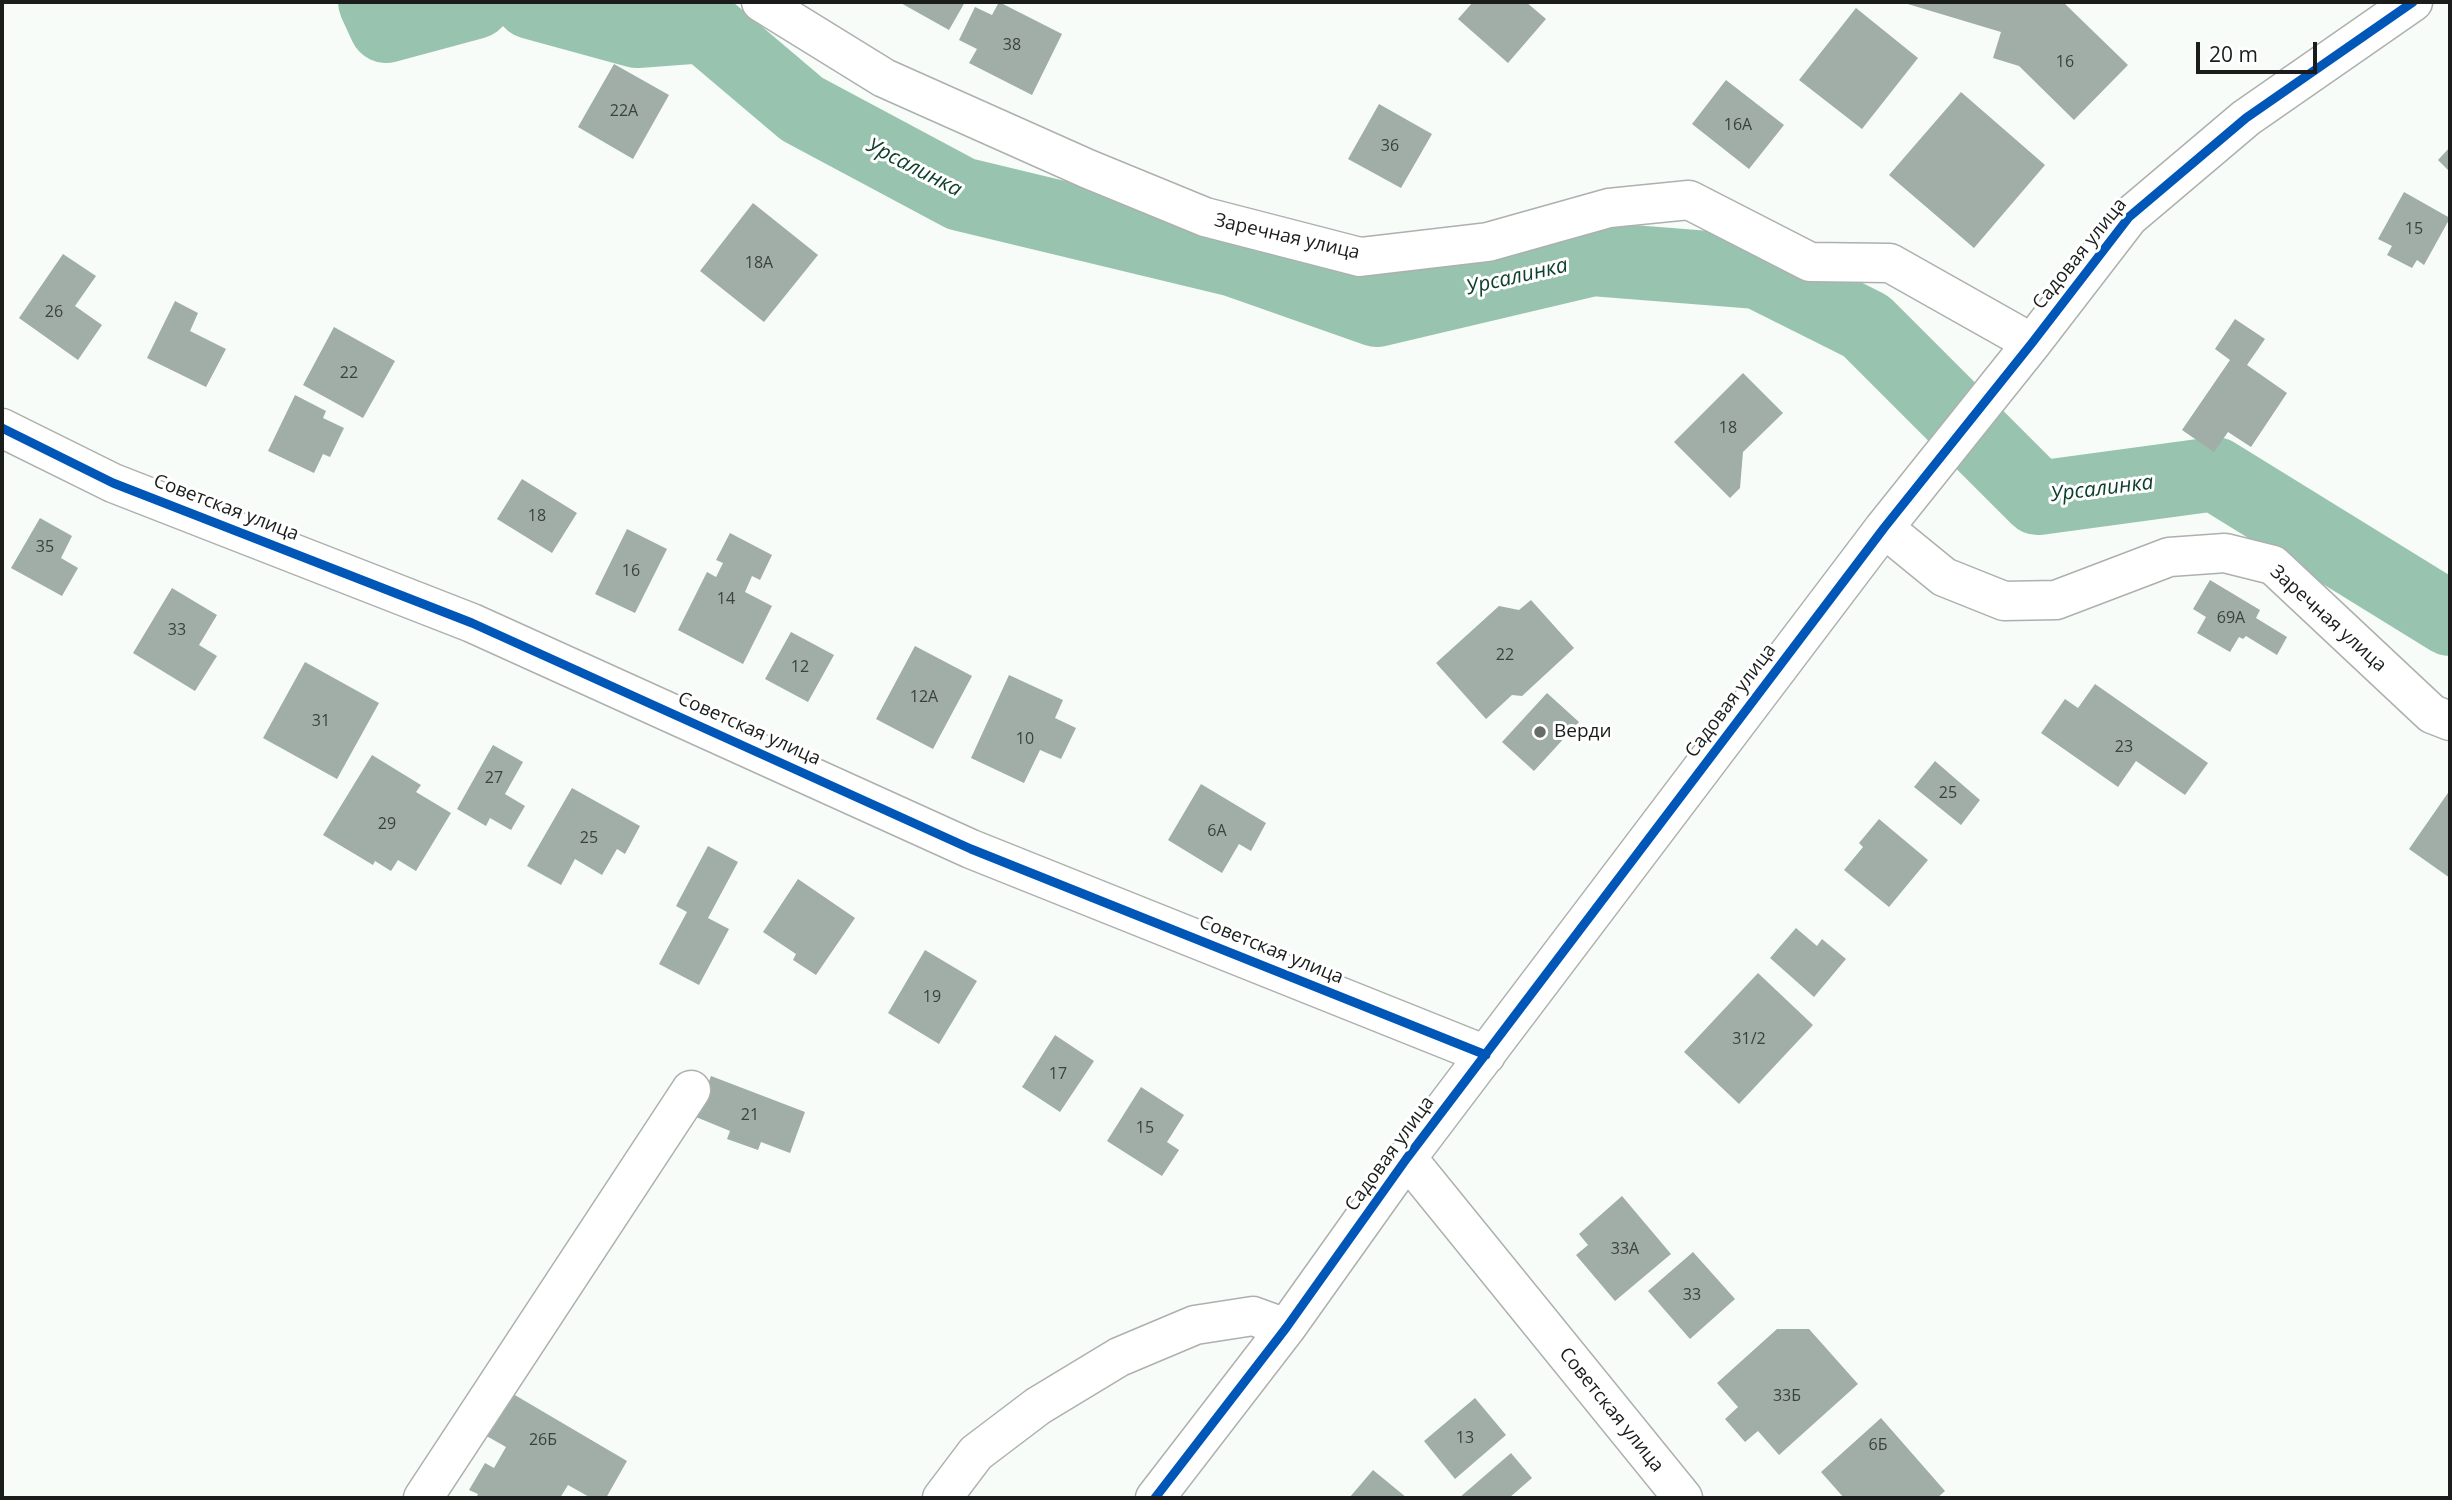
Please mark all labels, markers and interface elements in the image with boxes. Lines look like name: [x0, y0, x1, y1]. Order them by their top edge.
scale bar: [2200, 28, 2321, 72]
house number: 38: [1003, 35, 1021, 55]
text: 20 m: [2209, 40, 2258, 68]
house number: 16: [2056, 52, 2074, 72]
house number: 22А: [610, 101, 638, 121]
house number: 16А: [1724, 115, 1752, 135]
water label: Урсалинка: [862, 133, 966, 203]
house number: 36: [1381, 136, 1399, 156]
street label: Садовая улица: [2028, 194, 2132, 314]
street label: Заречная улица: [1212, 209, 1362, 265]
house number: 15: [2405, 219, 2423, 239]
house number: 18А: [745, 253, 773, 273]
water label: Урсалинка: [1464, 253, 1570, 301]
house number: 26: [45, 302, 63, 322]
house number: 22: [340, 363, 358, 383]
house number: 18: [1719, 418, 1737, 438]
street label: Советская улица: [150, 470, 302, 546]
water label: Урсалинка: [2049, 470, 2155, 508]
house number: 18: [528, 506, 546, 526]
house number: 35: [36, 537, 54, 557]
house number: 16: [622, 561, 640, 581]
street label: Заречная улица: [2265, 561, 2391, 677]
house number: 14: [717, 589, 735, 609]
house number: 69А: [2217, 608, 2245, 628]
house number: 33: [168, 620, 186, 640]
street label: Садовая улица: [1681, 640, 1781, 762]
house number: 22: [1496, 645, 1514, 665]
house number: 12: [791, 657, 809, 677]
street label: Советская улица: [674, 687, 824, 771]
house number: 12А: [910, 687, 938, 707]
house number: 31: [312, 711, 330, 731]
place label: Верди: [1554, 721, 1612, 743]
marker: Верди: [1532, 724, 1548, 740]
house number: 10: [1016, 729, 1034, 749]
house number: 23: [2115, 737, 2133, 757]
house number: 27: [485, 768, 503, 788]
house number: 25: [1939, 783, 1957, 803]
house number: 29: [378, 814, 396, 834]
house number: 6А: [1207, 821, 1227, 841]
house number: 25: [580, 828, 598, 848]
street label: Советская улица: [1195, 911, 1347, 989]
house number: 19: [923, 987, 941, 1007]
house number: 31/2: [1732, 1029, 1766, 1049]
house number: 17: [1049, 1064, 1067, 1084]
street label: Садовая улица: [1341, 1092, 1439, 1216]
house number: 21: [741, 1105, 759, 1125]
house number: 15: [1136, 1118, 1154, 1138]
house number: 33А: [1611, 1239, 1639, 1259]
house number: 33: [1683, 1285, 1701, 1305]
street label: Советская улица: [1554, 1343, 1668, 1477]
house number: 33Б: [1773, 1386, 1801, 1406]
house number: 13: [1456, 1428, 1474, 1448]
house number: 26Б: [529, 1430, 557, 1450]
house number: 6Б: [1869, 1435, 1887, 1455]

